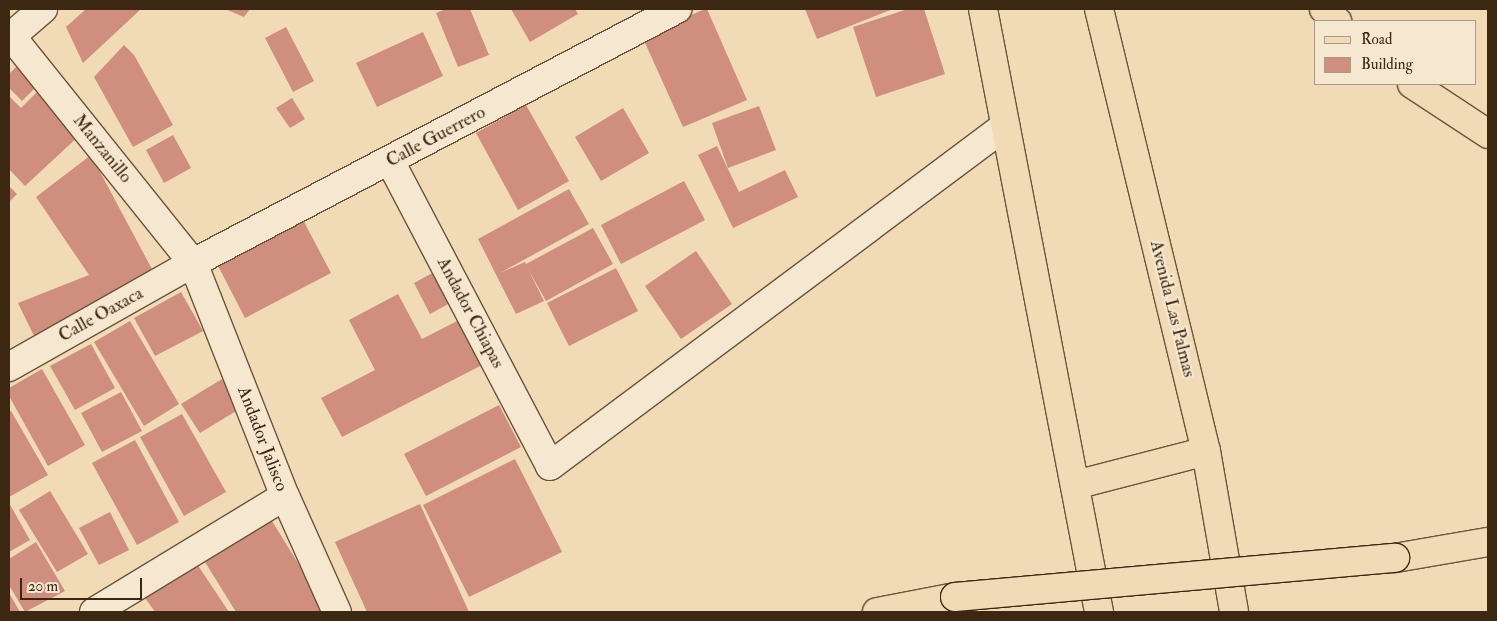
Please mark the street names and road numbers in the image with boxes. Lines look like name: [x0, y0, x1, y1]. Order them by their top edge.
street label: Calle Guerrero: [383, 102, 489, 172]
street label: Manzanillo: [68, 110, 136, 188]
street label: Avenida Las Palmas: [1145, 238, 1199, 380]
street label: Andador Chiapas: [432, 254, 508, 372]
street label: Calle Oaxaca: [55, 283, 147, 347]
street label: Andador Jalisco: [232, 383, 292, 495]

